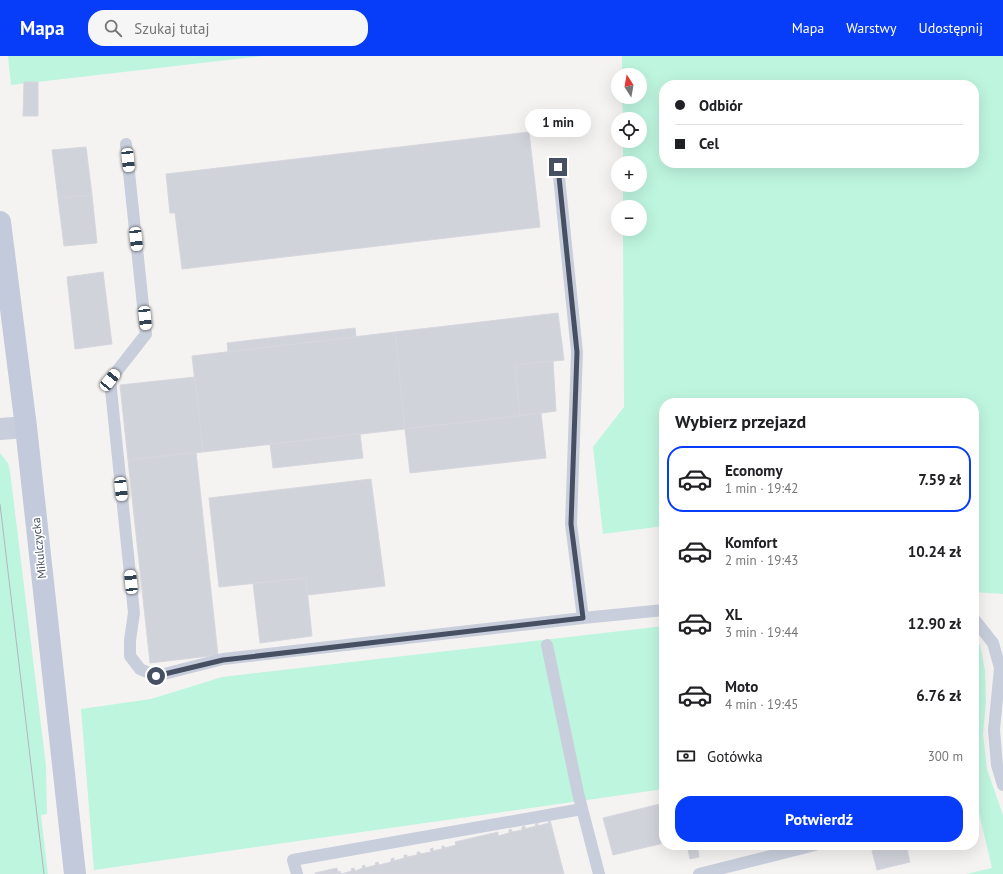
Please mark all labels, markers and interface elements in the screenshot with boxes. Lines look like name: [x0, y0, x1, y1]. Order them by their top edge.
search box: [88, 10, 368, 46]
text: Mapa: [20, 16, 64, 40]
icon: search: [102, 17, 124, 39]
text: Szukaj tutaj: [134, 19, 209, 38]
text: Mapa: [792, 19, 824, 37]
text: Warstwy: [846, 19, 897, 37]
text: Udostępnij: [919, 19, 983, 37]
north arrow: [611, 68, 647, 104]
map controls: [611, 68, 647, 236]
text: Odbiór: [699, 96, 743, 115]
callout: 1 min: [525, 109, 591, 137]
button: locate: [611, 112, 647, 148]
text: 1 min: [542, 114, 574, 131]
text: Cel: [699, 134, 719, 153]
car: [121, 147, 135, 173]
button: +: [611, 156, 647, 192]
route end: [549, 158, 567, 176]
button: −: [611, 200, 647, 236]
car: [129, 226, 143, 252]
car: [138, 305, 152, 331]
car: [98, 367, 122, 393]
text: Wybierz przejazd: [675, 410, 806, 433]
icon: car: [677, 461, 713, 497]
text: Economy: [725, 461, 783, 480]
text: 7.59 zł: [918, 470, 961, 489]
car: [114, 476, 128, 502]
text: 1 min · 19:42: [725, 480, 798, 497]
street label: Mikulczycka: [28, 517, 49, 579]
icon: car: [677, 533, 713, 569]
text: Komfort: [725, 533, 777, 552]
text: 10.24 zł: [908, 542, 961, 561]
text: 2 min · 19:43: [725, 552, 798, 569]
car: [124, 569, 138, 595]
icon: car: [677, 605, 713, 641]
text: XL: [725, 605, 742, 624]
text: 12.90 zł: [908, 614, 961, 633]
text: 3 min · 19:44: [725, 624, 798, 641]
route start: [147, 667, 165, 685]
icon: car: [677, 677, 713, 713]
text: Moto: [725, 677, 758, 696]
text: 6.76 zł: [916, 686, 961, 705]
text: 4 min · 19:45: [725, 696, 798, 713]
icon: cash: [675, 745, 697, 767]
text: Gotówka: [707, 747, 763, 766]
text: 300 m: [928, 748, 963, 765]
button: Potwierdź: [675, 796, 963, 842]

